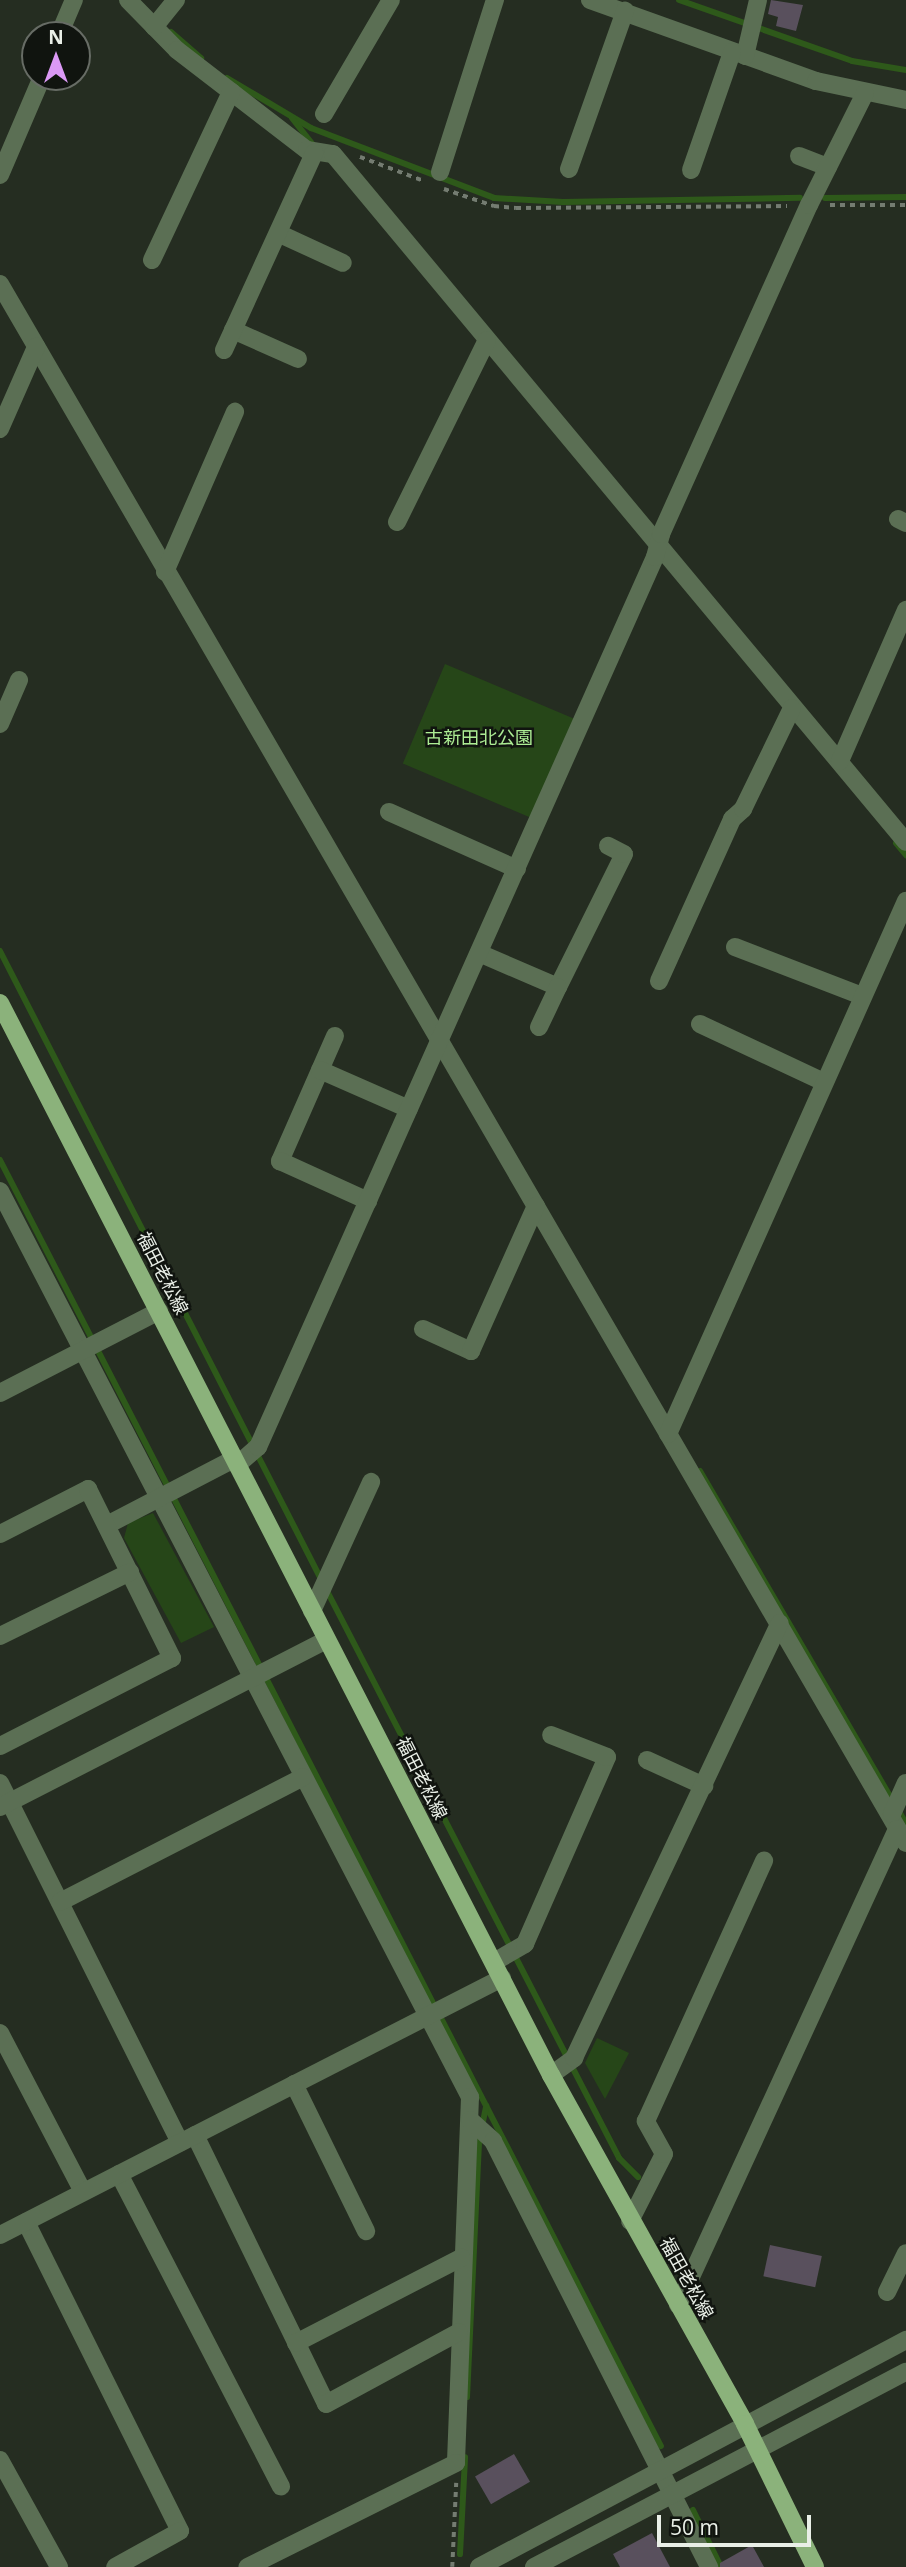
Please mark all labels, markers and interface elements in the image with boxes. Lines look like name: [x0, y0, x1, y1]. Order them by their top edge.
north arrow: [21, 21, 91, 91]
text: N: [48, 24, 64, 50]
park label: 古新田北公園: [425, 726, 533, 748]
street label: 福田老松線: [133, 1228, 193, 1318]
street label: 福田老松線: [392, 1733, 452, 1823]
street label: 福田老松線: [656, 2233, 718, 2323]
scale bar: [661, 2500, 815, 2544]
text: 50 m: [670, 2513, 719, 2541]

